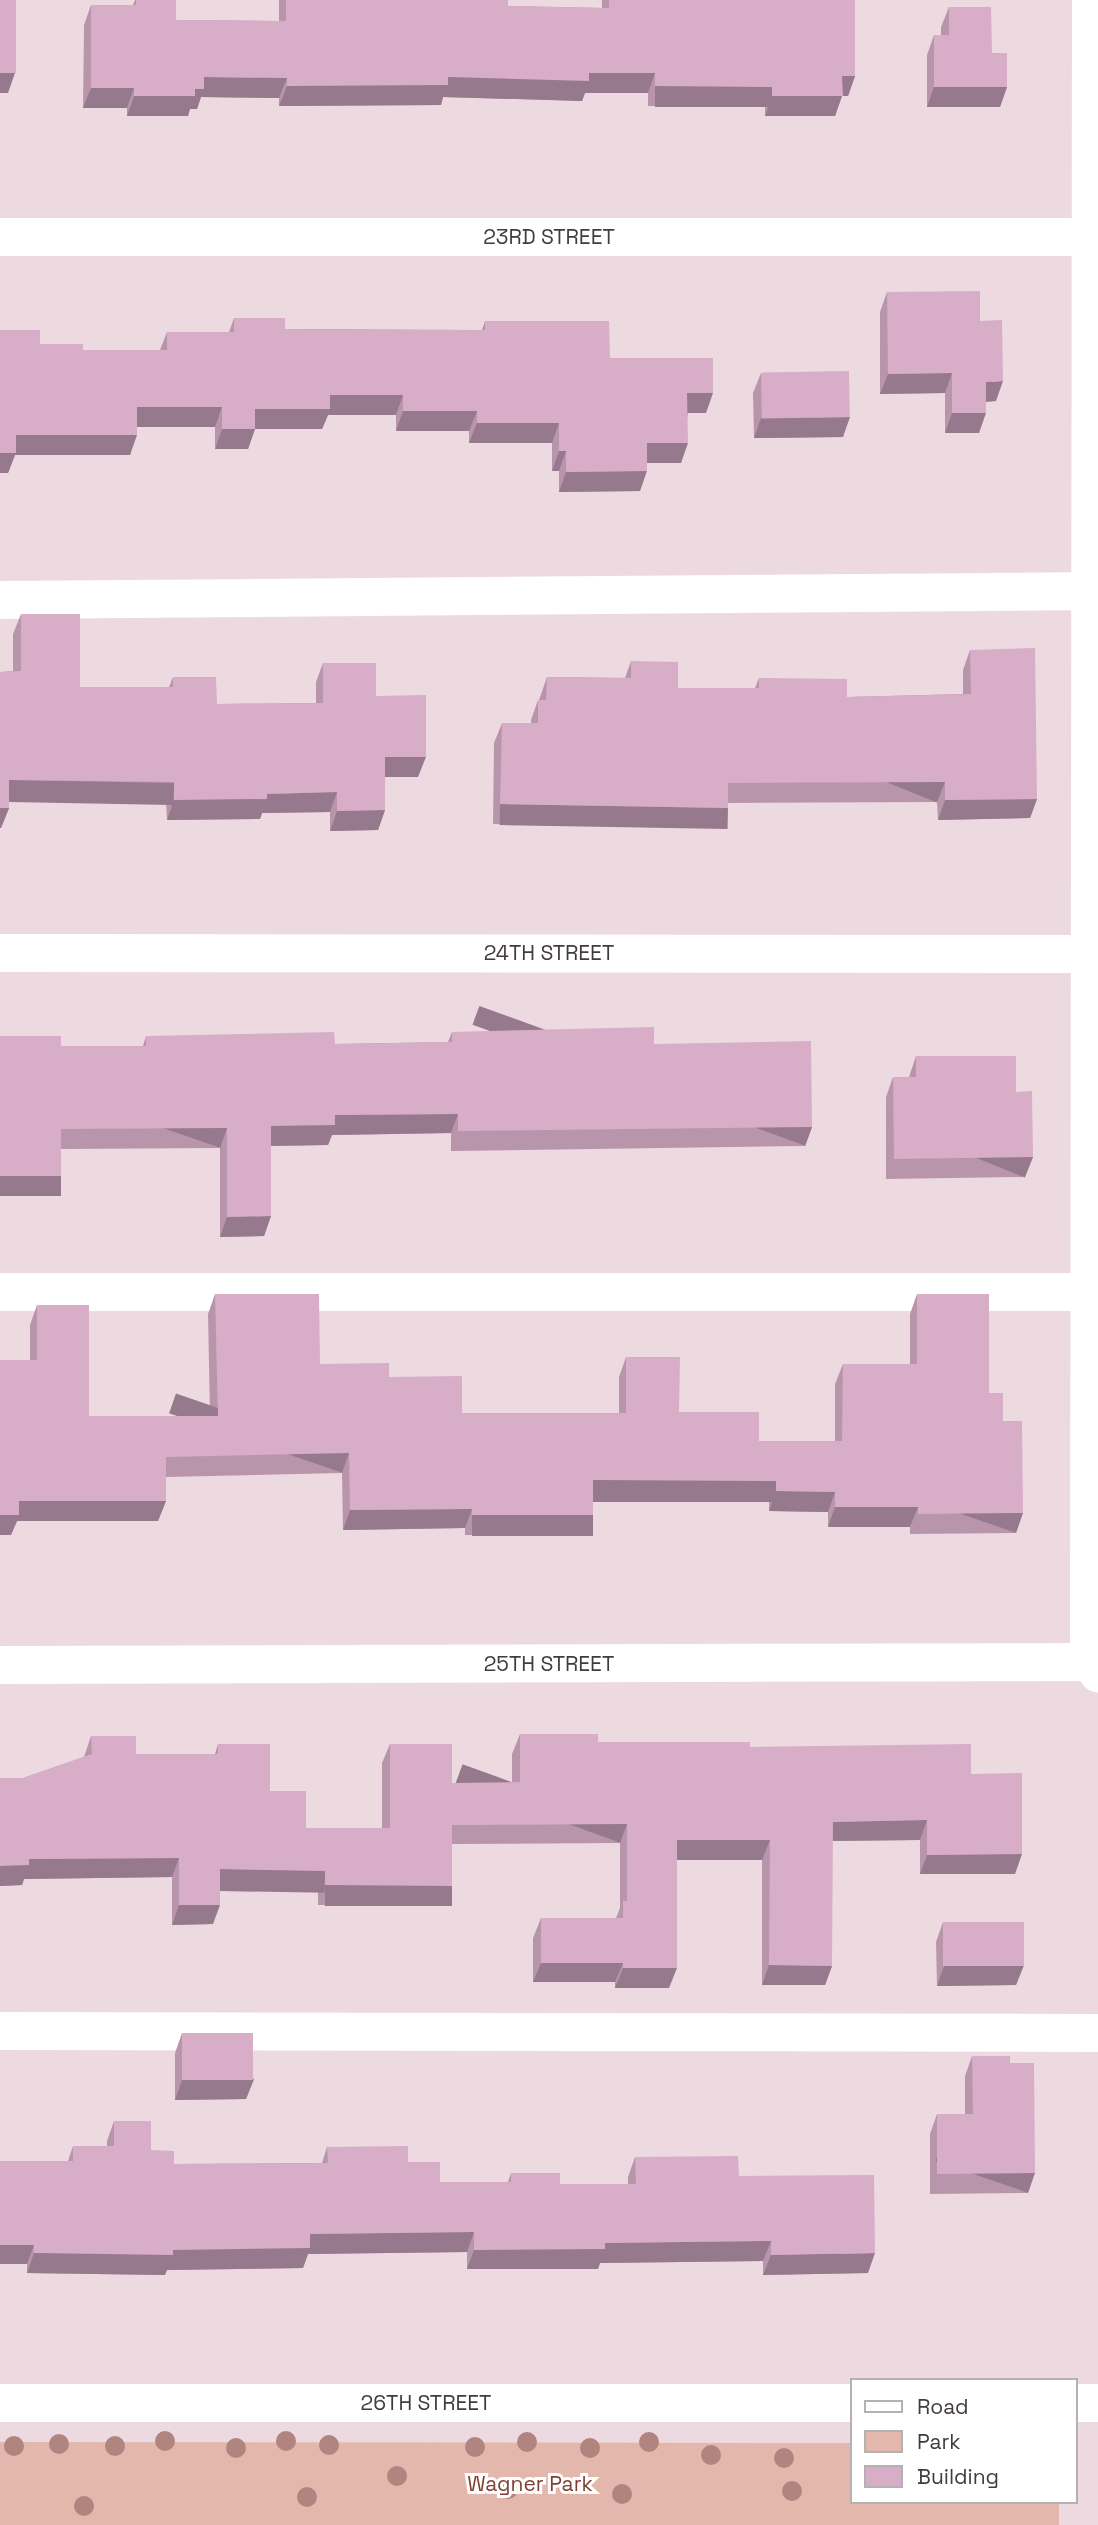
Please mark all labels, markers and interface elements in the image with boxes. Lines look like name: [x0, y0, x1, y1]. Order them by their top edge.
street label: 23RD STREET: [483, 224, 615, 250]
street label: 24TH STREET: [484, 940, 614, 966]
street label: 25TH STREET: [484, 1651, 614, 1677]
legend: [850, 2378, 1077, 2504]
street label: 26TH STREET: [361, 2390, 491, 2416]
text: Road: [917, 2393, 969, 2420]
text: Park: [917, 2428, 961, 2455]
text: Building: [917, 2463, 999, 2490]
park label: Wagner Park: [467, 2471, 593, 2497]

